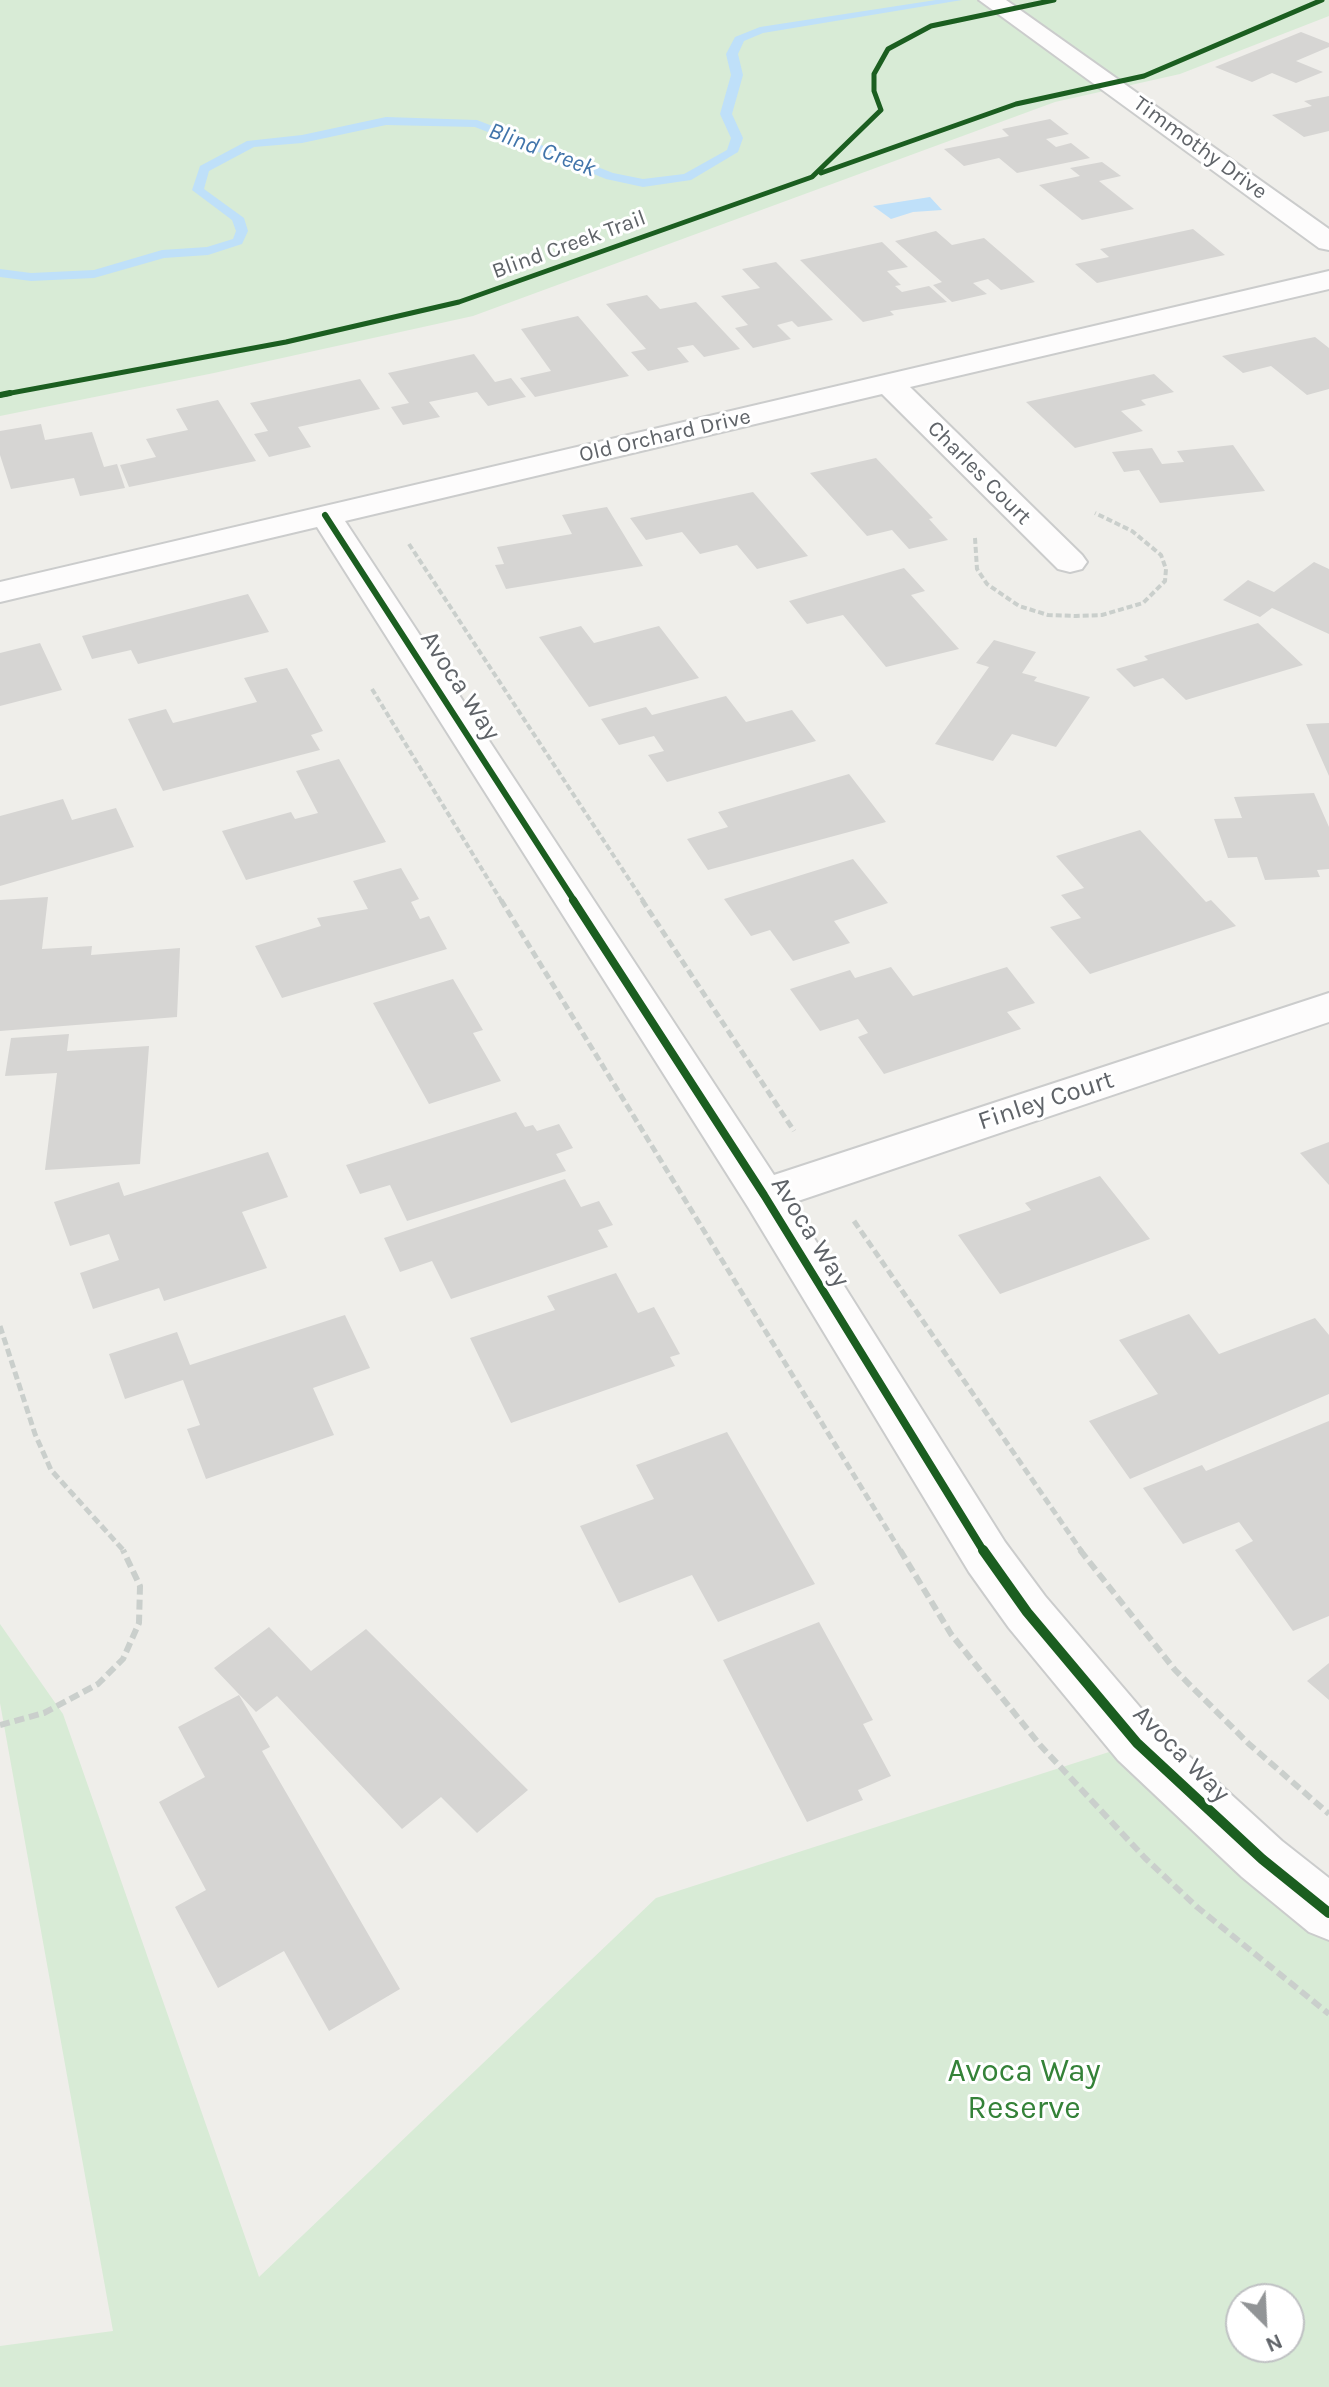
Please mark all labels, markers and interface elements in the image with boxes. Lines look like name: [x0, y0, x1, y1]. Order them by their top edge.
street label: Timmothy Drive: [1128, 91, 1272, 205]
water label: Blind Creek: [484, 116, 600, 184]
street label: Blind Creek Trail: [488, 205, 650, 285]
street label: Old Orchard Drive: [577, 403, 753, 469]
street label: Charles Court: [922, 416, 1036, 530]
street label: Avoca Way: [413, 625, 507, 747]
street label: Finley Court: [974, 1064, 1118, 1138]
street label: Avoca Way: [764, 1171, 856, 1293]
street label: Avoca Way: [1126, 1699, 1236, 1809]
park label: Avoca Way Reserve: [947, 2053, 1101, 2128]
north arrow: [1225, 2283, 1305, 2363]
text: N: [1261, 2328, 1286, 2358]

